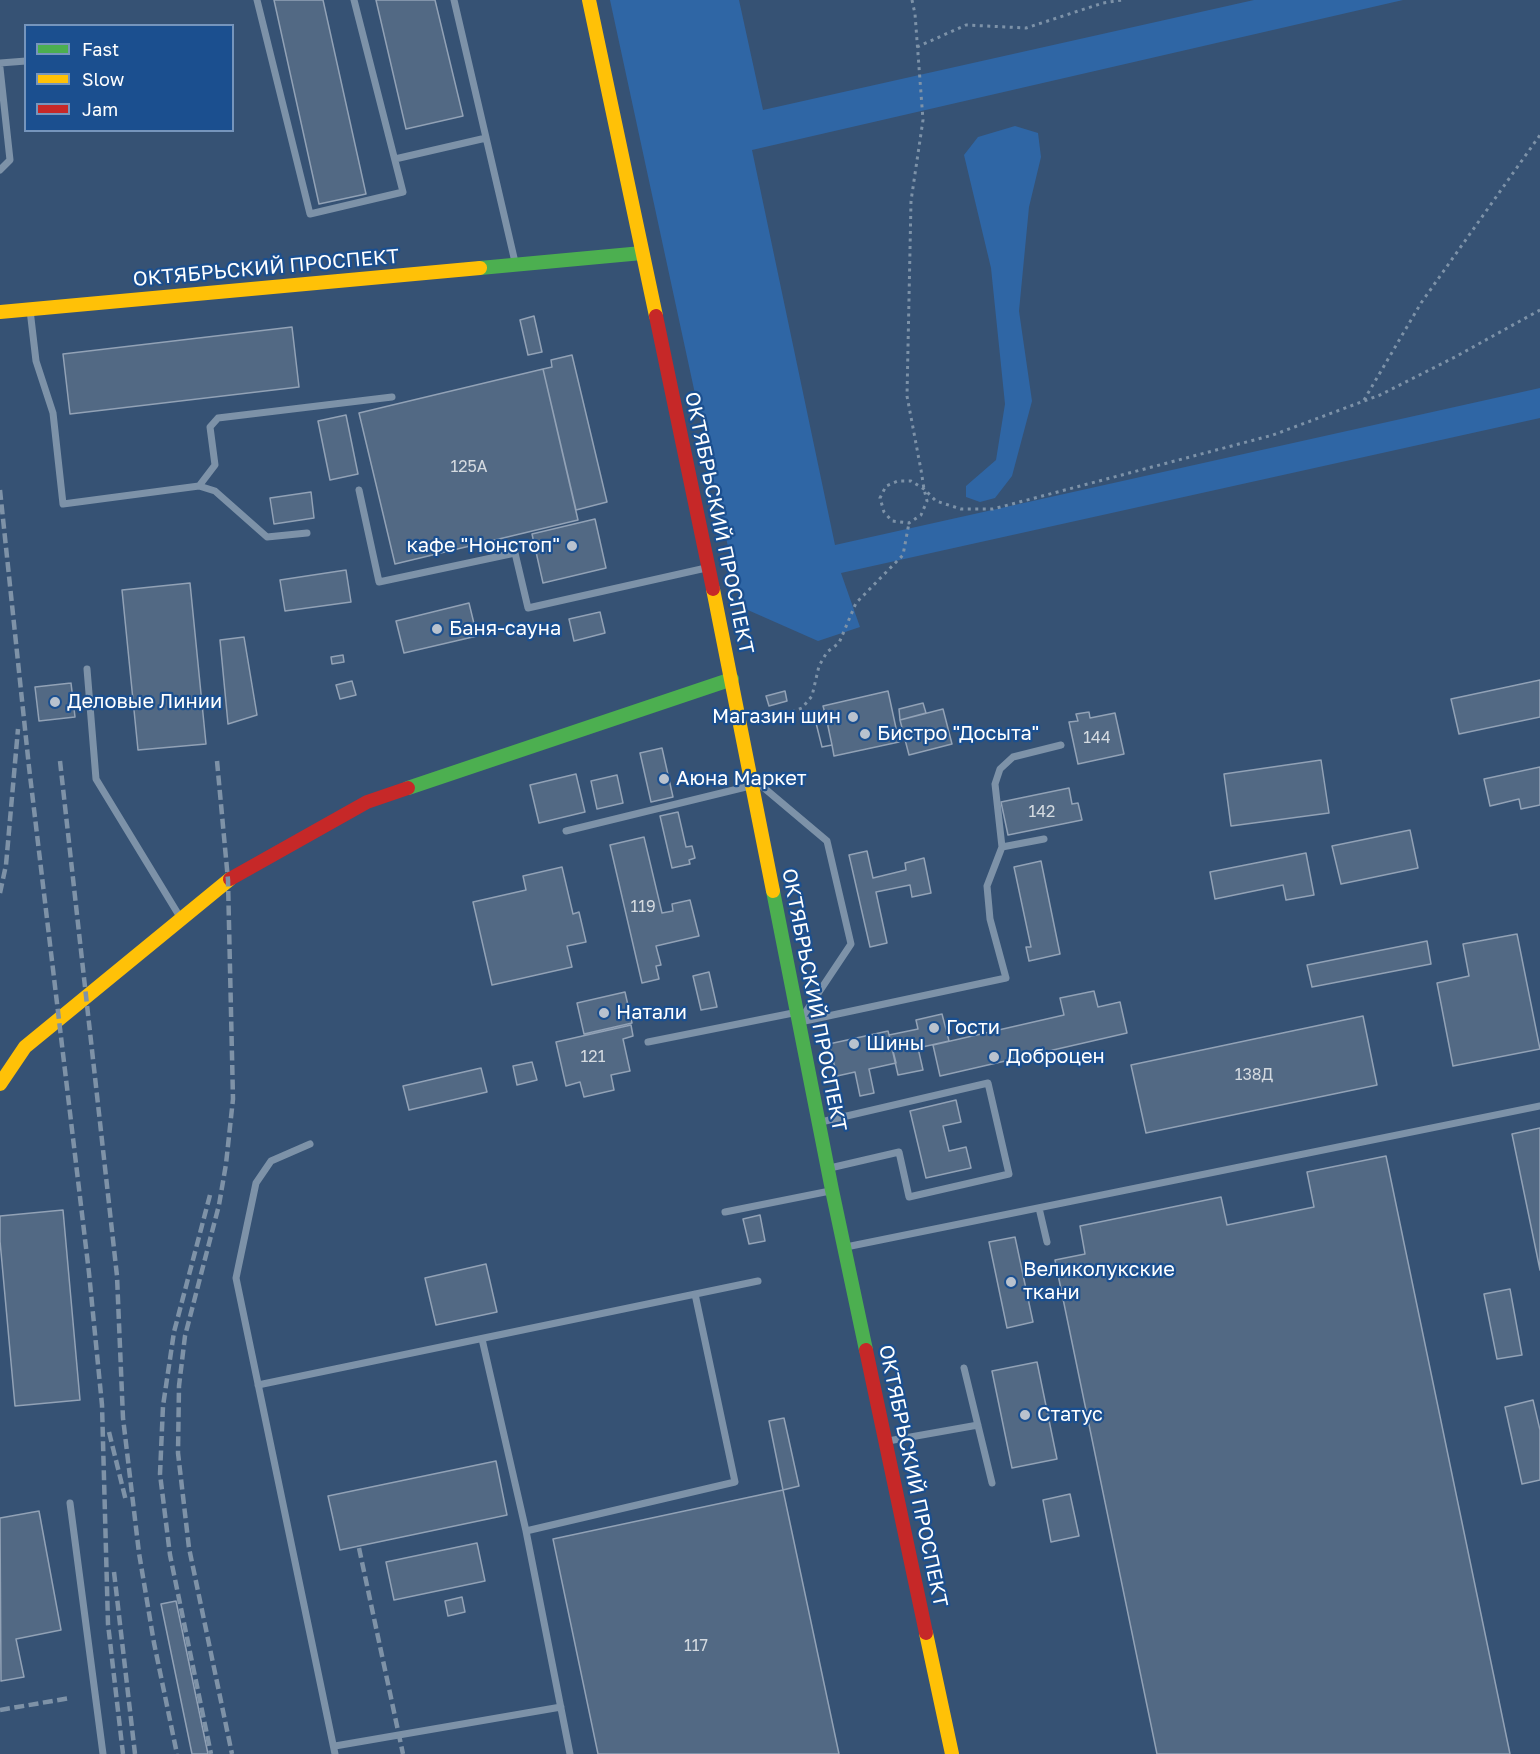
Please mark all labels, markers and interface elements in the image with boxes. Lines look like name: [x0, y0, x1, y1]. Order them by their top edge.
legend: [24, 24, 234, 132]
text: Fast: [82, 38, 119, 60]
text: Slow: [82, 68, 124, 90]
text: Jam: [82, 98, 118, 120]
street label: ОКТЯБРЬСКИЙ ПРОСПЕКТ: [132, 244, 400, 292]
street label: ОКТЯБРЬСКИЙ ПРОСПЕКТ: [679, 390, 759, 656]
house number: 125А: [450, 457, 488, 477]
place label: кафе "Нонстоп": [407, 534, 560, 558]
marker: кафе "Нонстоп": [565, 539, 579, 553]
place label: Баня-сауна: [449, 617, 561, 641]
marker: Баня-сауна: [430, 622, 444, 636]
place label: Деловые Линии: [67, 690, 222, 714]
marker: Деловые Линии: [48, 695, 62, 709]
place label: Магазин шин: [712, 705, 841, 729]
marker: Магазин шин: [846, 710, 860, 724]
place label: Бистро "Досыта": [877, 722, 1039, 746]
marker: Бистро "Досыта": [858, 727, 872, 741]
house number: 144: [1083, 728, 1111, 748]
place label: Аюна Маркет: [676, 767, 806, 791]
marker: Аюна Маркет: [657, 772, 671, 786]
house number: 142: [1029, 802, 1055, 822]
street label: ОКТЯБРЬСКИЙ ПРОСПЕКТ: [777, 867, 851, 1133]
house number: 119: [630, 897, 656, 917]
place label: Натали: [616, 1001, 687, 1025]
marker: Натали: [597, 1006, 611, 1020]
place label: Гости: [946, 1016, 1000, 1040]
marker: Гости: [927, 1021, 941, 1035]
place label: Шины: [866, 1032, 924, 1056]
marker: Шины: [847, 1037, 861, 1051]
place label: Доброцен: [1006, 1045, 1105, 1069]
house number: 121: [581, 1047, 605, 1067]
marker: Доброцен: [987, 1050, 1001, 1064]
house number: 138Д: [1235, 1065, 1273, 1085]
place label: Великолукские ткани: [1023, 1258, 1175, 1305]
marker: Великолукские ткани: [1004, 1275, 1018, 1289]
street label: ОКТЯБРЬСКИЙ ПРОСПЕКТ: [873, 1343, 953, 1609]
place label: Статус: [1037, 1403, 1103, 1427]
marker: Статус: [1018, 1408, 1032, 1422]
house number: 117: [684, 1636, 708, 1656]

